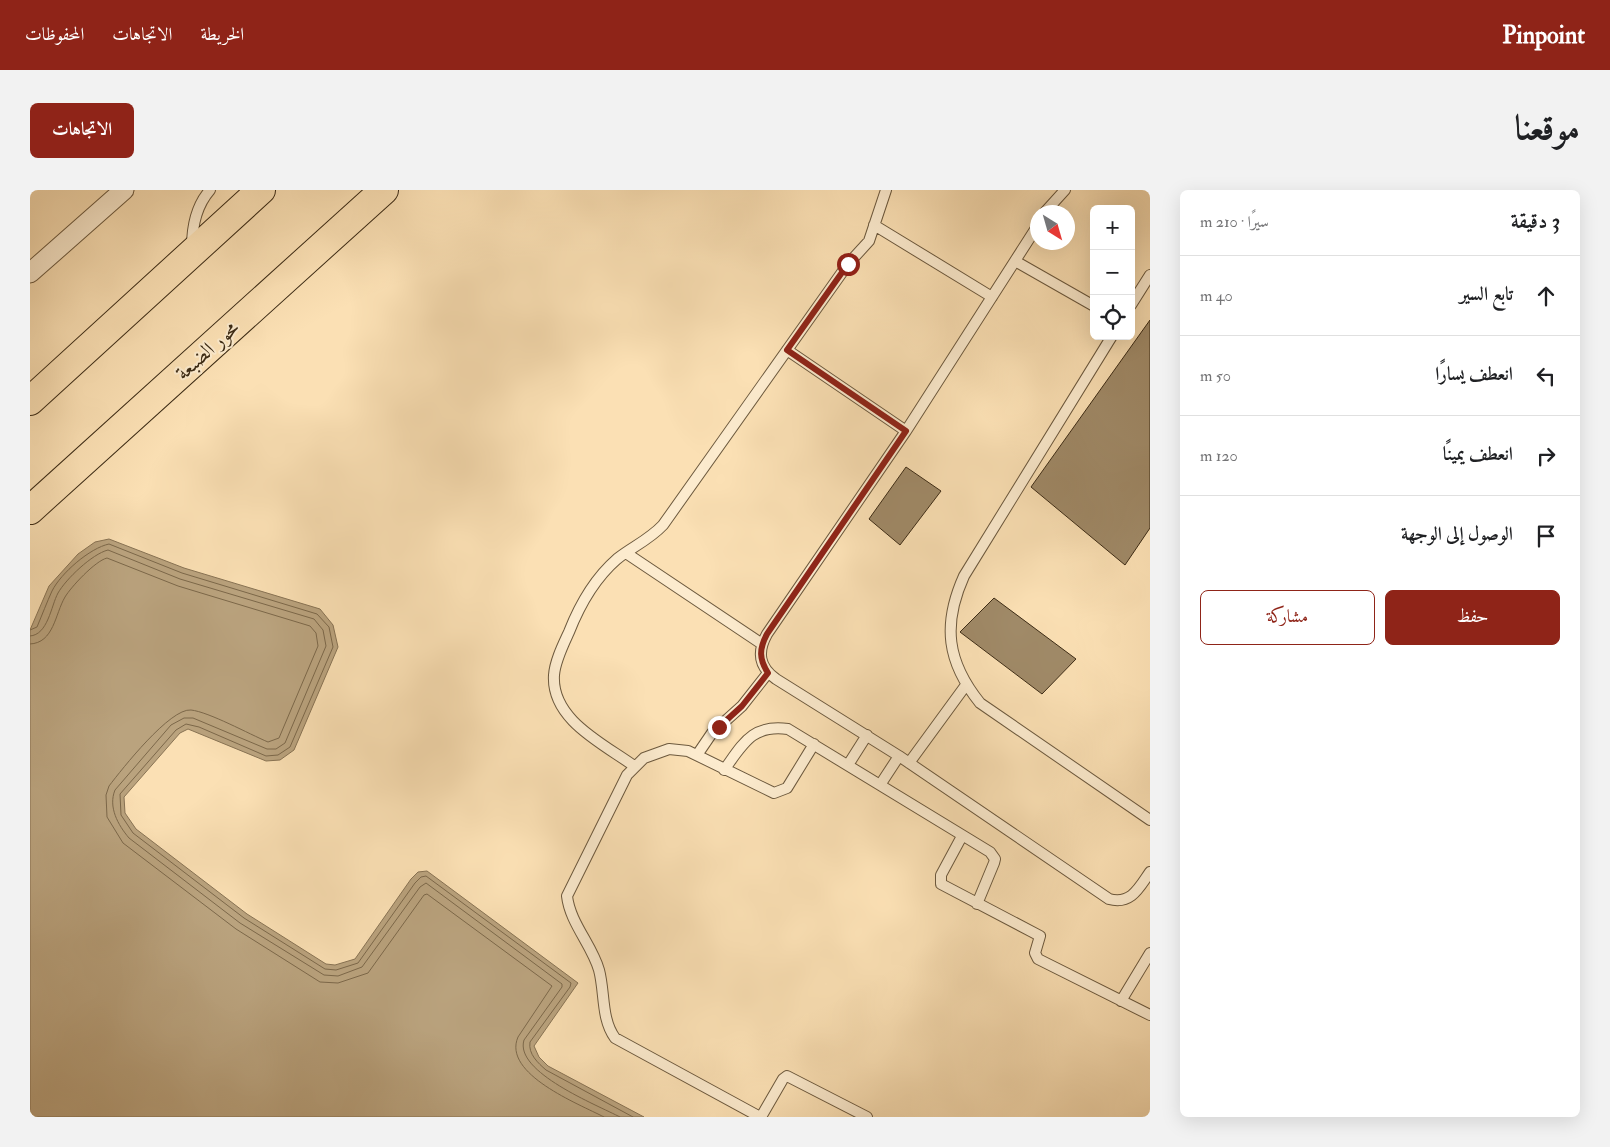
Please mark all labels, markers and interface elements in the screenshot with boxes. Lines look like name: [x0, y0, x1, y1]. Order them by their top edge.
text: Pinpoint: [1502, 20, 1585, 51]
text: المحفوظات: [25, 23, 84, 46]
text: الاتجاهات: [112, 23, 172, 46]
text: الخريطة: [200, 23, 244, 46]
button: الاتجاهات: [30, 103, 134, 158]
text: موقعنا: [1515, 106, 1580, 150]
north arrow: [1030, 205, 1075, 250]
map controls: [1090, 205, 1135, 340]
button: +: [1090, 205, 1135, 250]
text: 3 دقيقة: [1511, 208, 1560, 235]
text: سيرًا · 210 m: [1200, 212, 1269, 232]
button: −: [1090, 250, 1135, 295]
route start: [837, 253, 860, 276]
text: تابع السير: [1459, 282, 1513, 306]
icon: ahead: [1532, 282, 1560, 310]
text: 40 m: [1200, 286, 1233, 306]
button: locate: [1090, 295, 1135, 340]
street label: محور الضبعة: [170, 314, 245, 386]
text: انعطف يسارًا: [1435, 362, 1513, 386]
icon: left: [1532, 362, 1560, 390]
text: 50 m: [1200, 366, 1231, 386]
text: انعطف يمينًا: [1443, 442, 1513, 466]
icon: right: [1532, 442, 1560, 470]
text: 120 m: [1200, 446, 1238, 466]
text: الوصول إلى الوجهة: [1401, 522, 1513, 546]
icon: arrive: [1532, 522, 1560, 550]
button: مشاركة: [1200, 590, 1375, 645]
button: حفظ: [1385, 590, 1560, 645]
route end: [708, 716, 731, 739]

